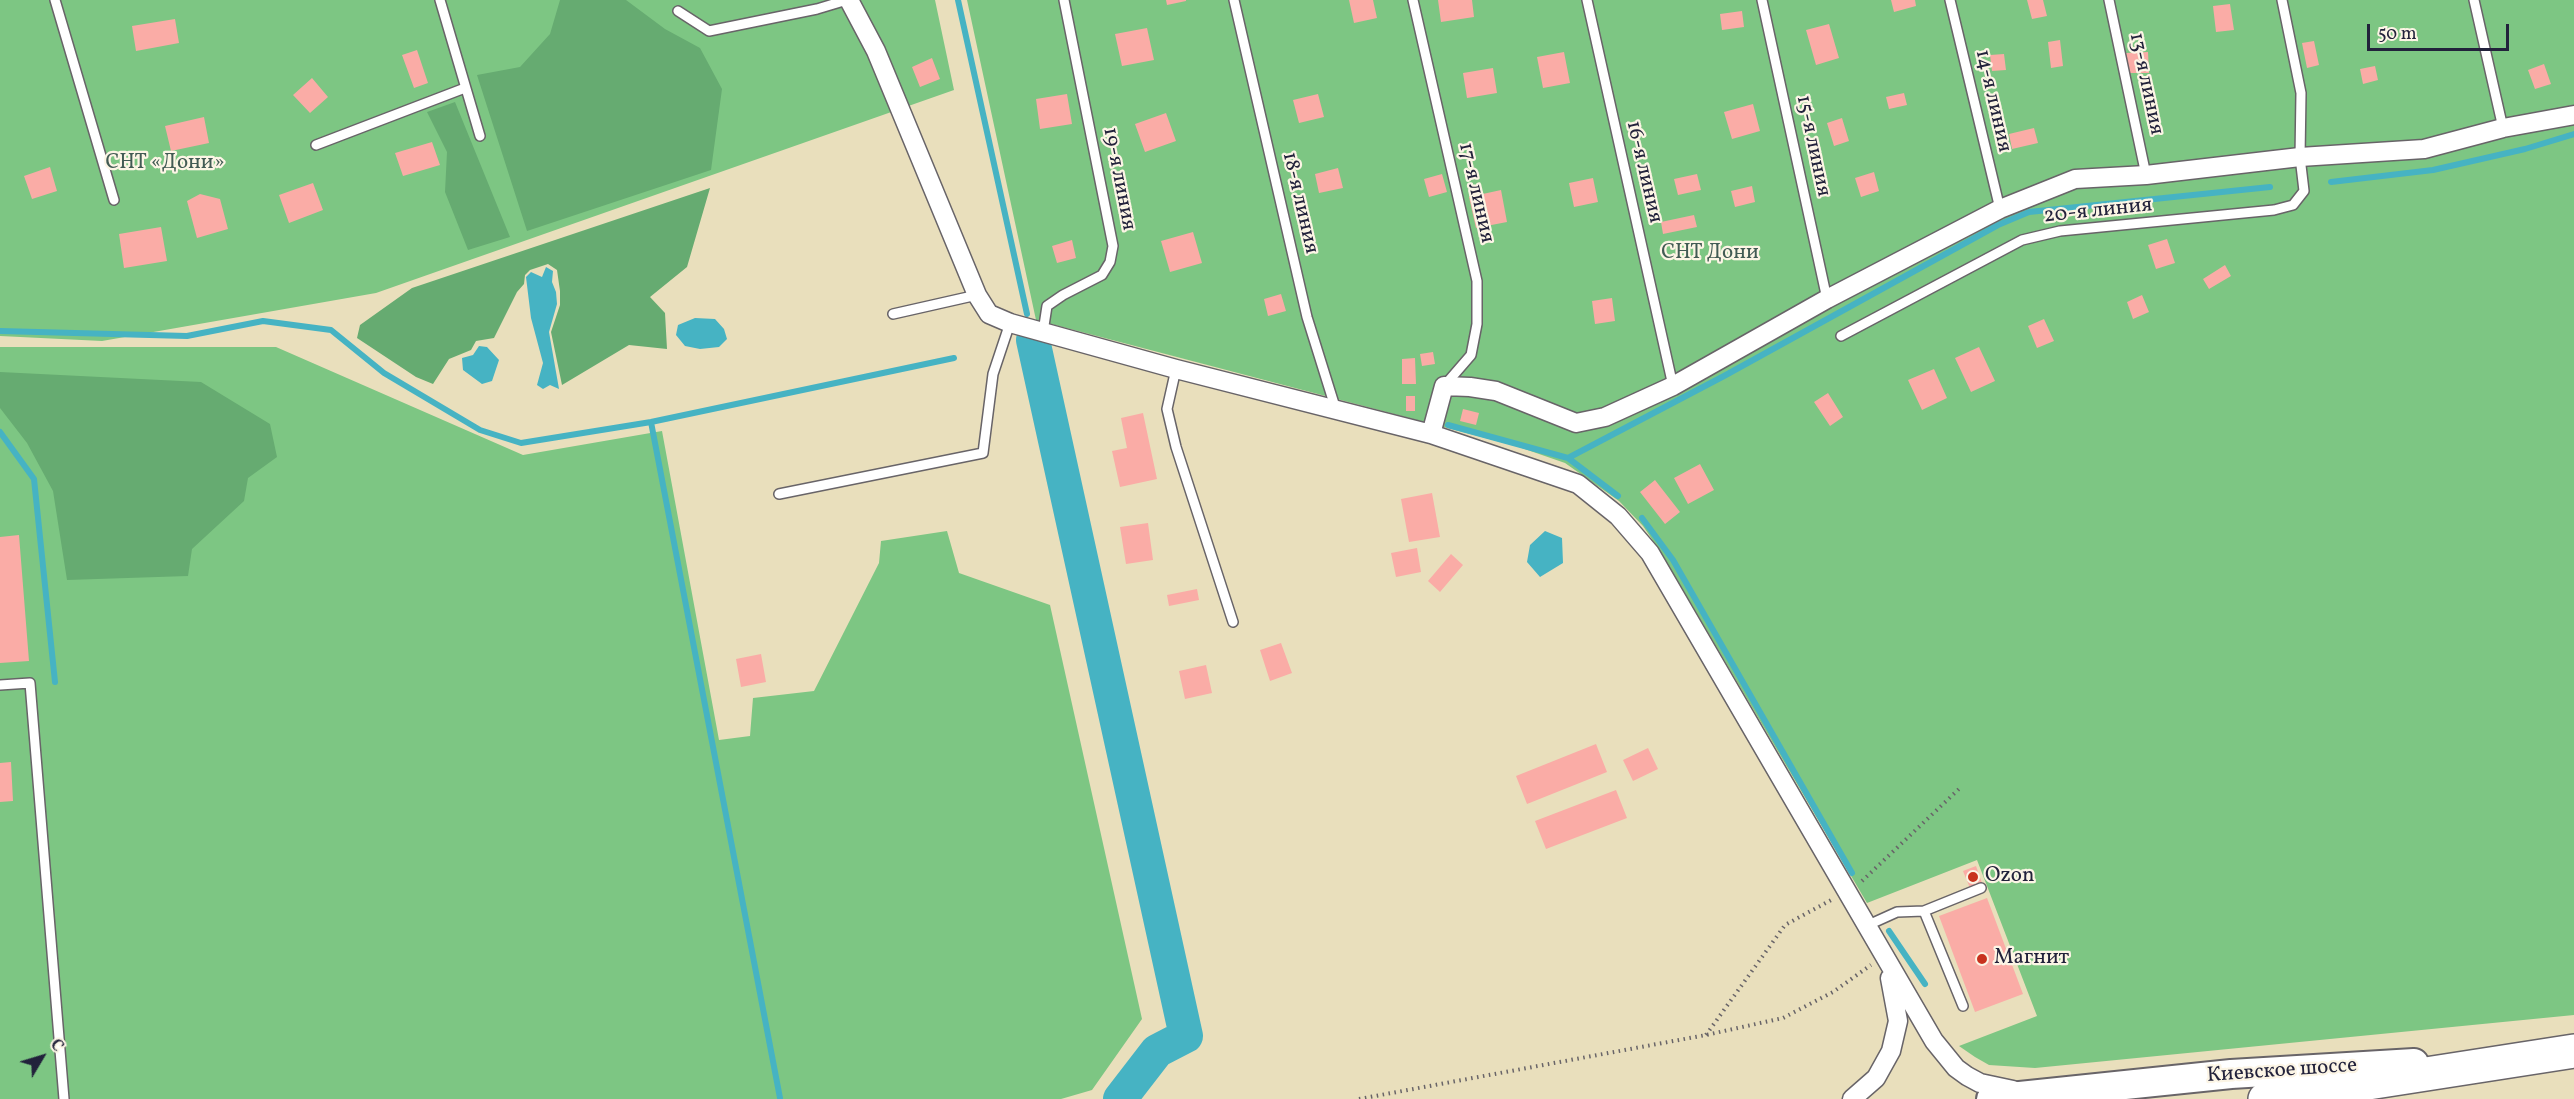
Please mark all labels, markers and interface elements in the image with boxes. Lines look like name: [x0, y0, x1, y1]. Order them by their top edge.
scale bar: [2370, 12, 2512, 50]
text: 50 m: [2378, 22, 2417, 47]
street label: 13-я линия: [2122, 31, 2168, 137]
street label: 14-я линия: [1968, 47, 2016, 155]
street label: 15-я линия: [1789, 93, 1835, 199]
street label: 16-я линия: [1619, 118, 1667, 226]
street label: 19-я линия: [1096, 125, 1140, 233]
street label: 17-я линия: [1451, 140, 1499, 246]
street label: 18-я линия: [1275, 150, 1323, 256]
park label: СНТ «Дони»: [105, 151, 225, 177]
street label: 20-я линия: [2042, 194, 2154, 230]
park label: СНТ Дони: [1661, 241, 1759, 267]
place label: Ozon: [1985, 864, 2035, 890]
marker: Ozon: [1966, 870, 1980, 884]
place label: Магнит: [1994, 946, 2069, 972]
marker: Магнит: [1975, 952, 1989, 966]
north arrow: [12, 1027, 72, 1087]
text: С: [44, 1035, 68, 1057]
street label: Киевское шоссе: [2206, 1054, 2358, 1090]

